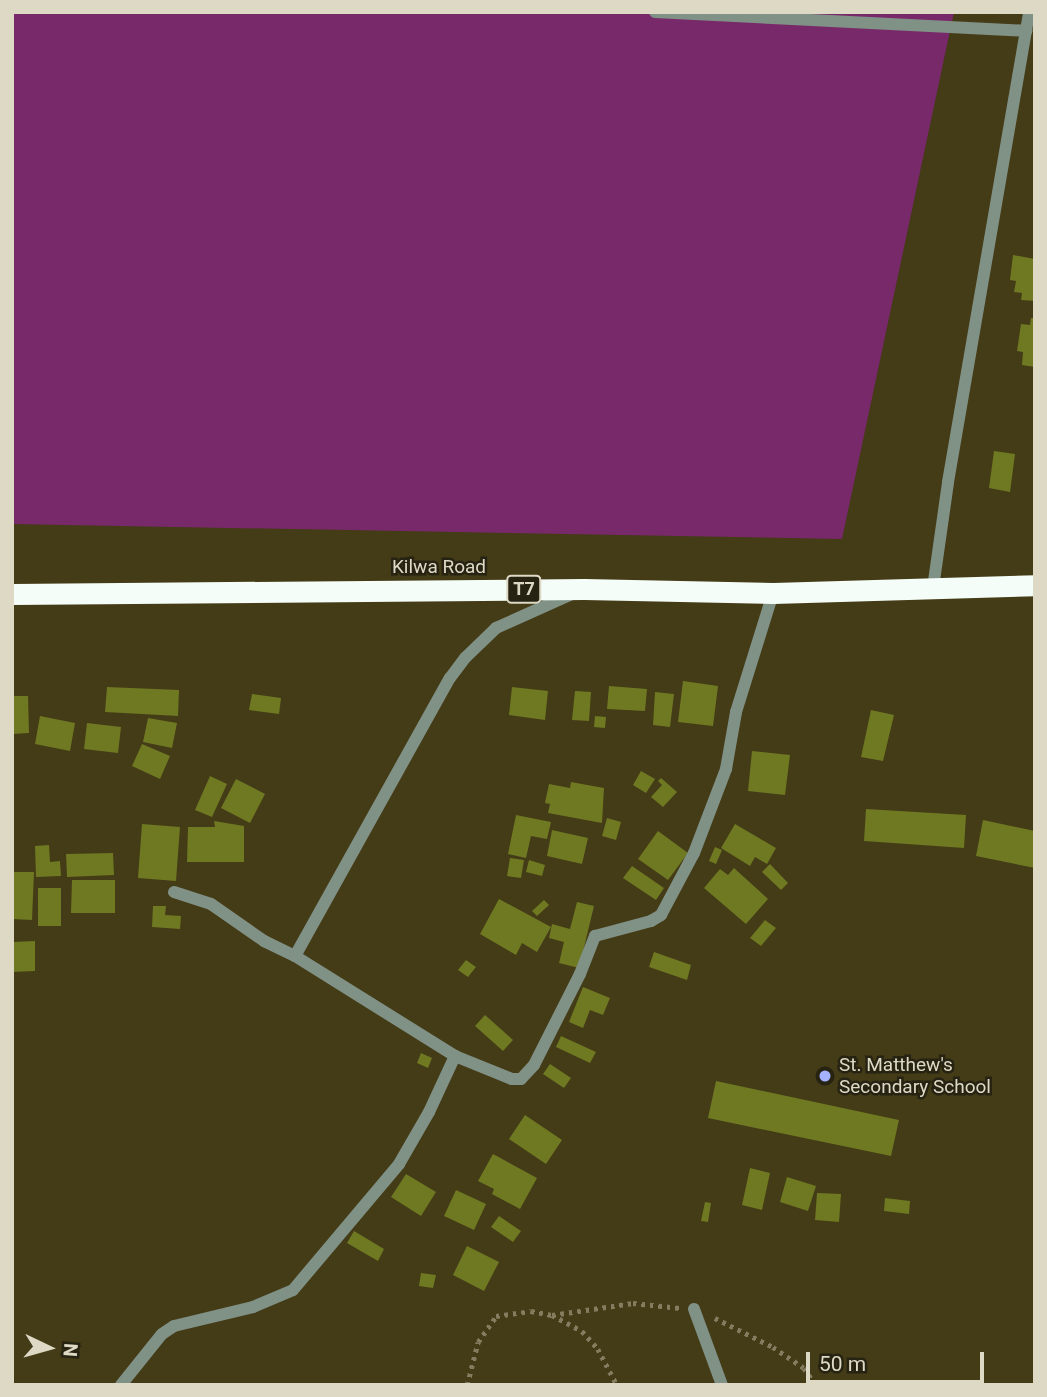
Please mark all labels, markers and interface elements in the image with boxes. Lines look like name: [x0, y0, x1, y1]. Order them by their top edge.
street label: Kilwa Road: [392, 556, 486, 578]
road number: T7: [505, 574, 543, 604]
place label: St. Matthew's Secondary School: [839, 1054, 991, 1098]
marker: St. Matthew's Secondary School: [817, 1068, 833, 1084]
north arrow: [14, 1313, 84, 1383]
scale bar: [809, 1338, 988, 1382]
text: N: [58, 1342, 82, 1358]
text: 50 m: [819, 1352, 866, 1376]

